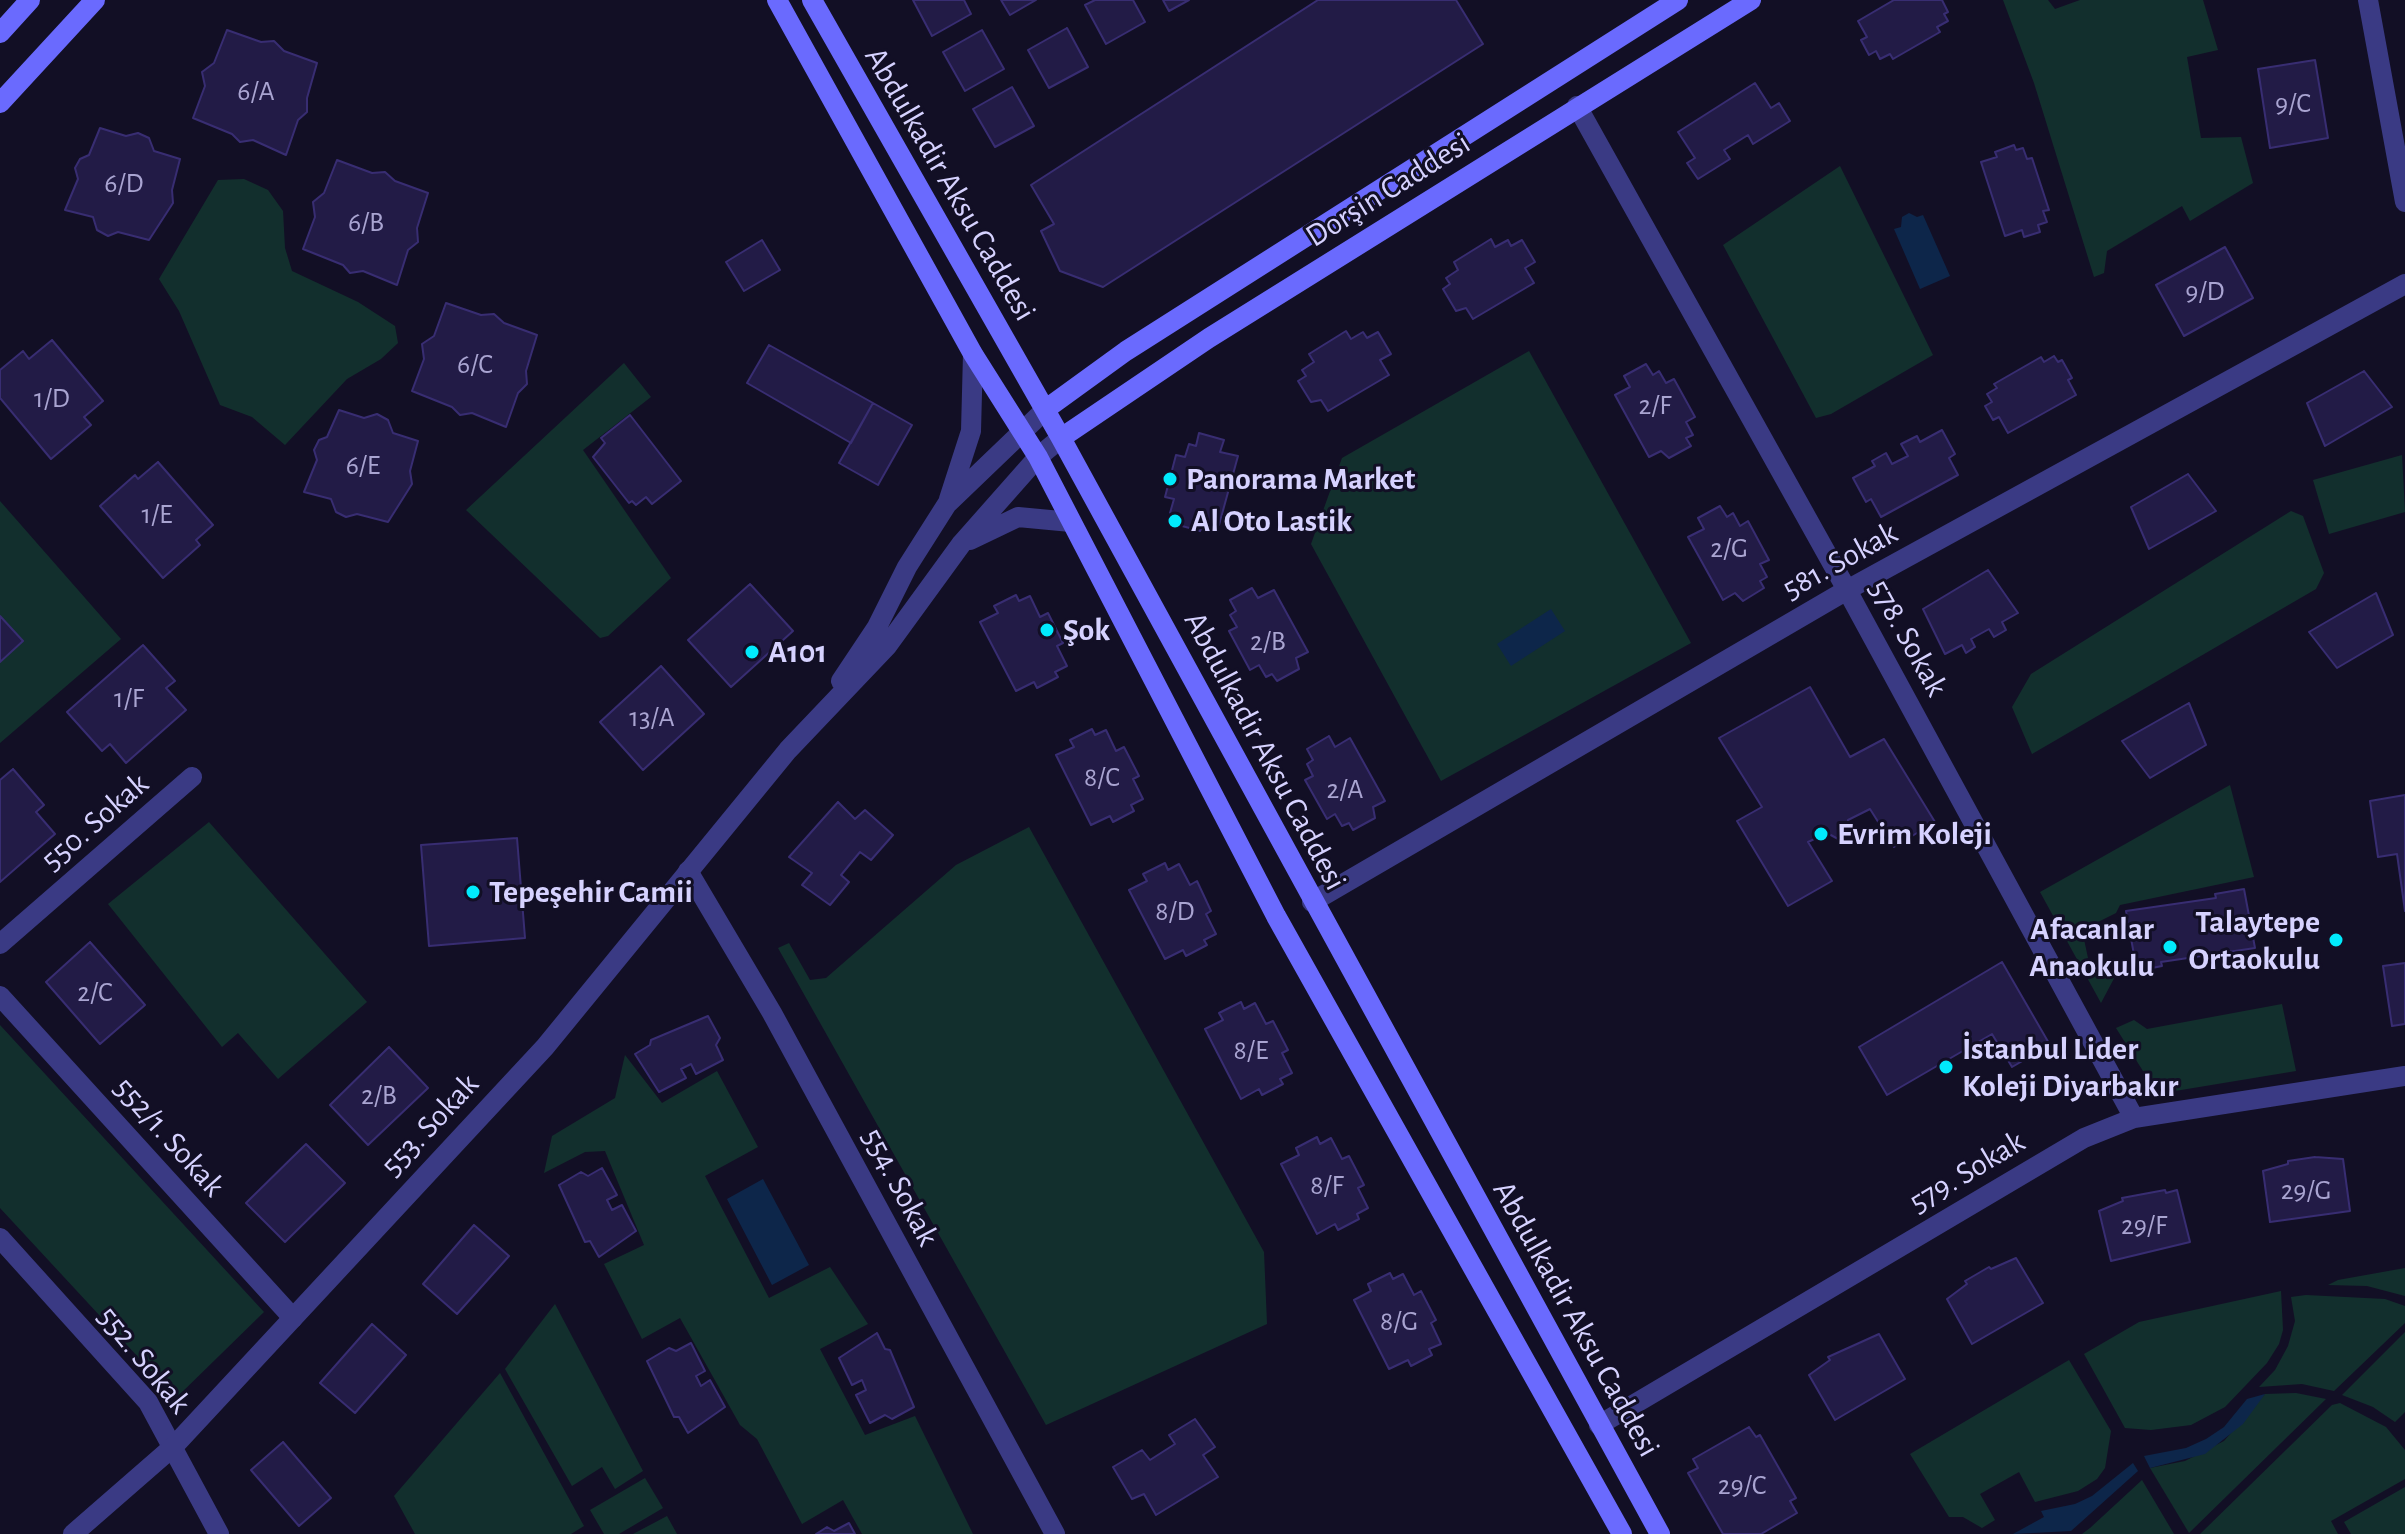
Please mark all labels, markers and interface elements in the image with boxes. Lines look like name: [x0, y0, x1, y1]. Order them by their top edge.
street label: Abdulkadir Aksu Caddesi: [856, 40, 1044, 328]
house number: 6/A: [237, 75, 275, 109]
house number: 9/C: [2275, 87, 2311, 121]
street label: Dorşin Caddesi: [1299, 124, 1477, 256]
house number: 6/D: [104, 167, 144, 201]
house number: 6/B: [348, 206, 384, 240]
house number: 9/D: [2185, 275, 2225, 309]
house number: 6/C: [457, 348, 493, 382]
house number: 1/D: [34, 382, 70, 416]
house number: 2/F: [1639, 389, 1671, 423]
house number: 6/E: [346, 449, 380, 483]
place label: Panorama Market: [1186, 460, 1415, 498]
marker: Panorama Market: [1161, 470, 1179, 488]
house number: 1/E: [141, 498, 173, 532]
place label: Al Oto Lastik: [1191, 502, 1352, 540]
marker: Al Oto Lastik: [1166, 512, 1184, 530]
street label: 581. Sokak: [1776, 514, 1904, 608]
house number: 2/G: [1710, 532, 1748, 566]
street label: 578. Sokak: [1860, 573, 1956, 703]
street label: Abdulkadir Aksu Caddesi: [1175, 605, 1355, 897]
place label: Şok: [1063, 611, 1110, 649]
marker: Şok: [1038, 621, 1056, 639]
house number: 2/B: [1250, 625, 1286, 659]
place label: A101: [768, 633, 827, 671]
marker: A101: [743, 643, 761, 661]
house number: 1/F: [114, 682, 144, 716]
house number: 13/A: [629, 701, 675, 735]
house number: 8/C: [1084, 761, 1120, 795]
street label: 550. Sokak: [33, 765, 157, 879]
house number: 2/A: [1327, 773, 1363, 807]
place label: Evrim Koleji: [1837, 815, 1992, 853]
marker: Evrim Koleji: [1812, 825, 1830, 843]
place label: Tepeşehir Camii: [489, 873, 693, 911]
marker: Tepeşehir Camii: [464, 883, 482, 901]
house number: 8/D: [1155, 895, 1195, 929]
place label: Talaytepe Ortaokulu: [2189, 903, 2320, 978]
place label: Afacanlar Anaokulu: [2029, 910, 2154, 985]
marker: Talaytepe Ortaokulu: [2327, 931, 2345, 949]
marker: Afacanlar Anaokulu: [2161, 938, 2179, 956]
house number: 2/C: [77, 976, 113, 1010]
place label: İstanbul Lider Koleji Diyarbakır: [1962, 1030, 2178, 1105]
house number: 8/E: [1234, 1034, 1268, 1068]
marker: İstanbul Lider Koleji Diyarbakır: [1937, 1058, 1955, 1076]
street label: 553. Sokak: [373, 1066, 487, 1184]
street label: 552/1. Sokak: [105, 1069, 233, 1205]
house number: 2/B: [361, 1079, 397, 1113]
street label: 554. Sokak: [853, 1121, 947, 1253]
street label: 579. Sokak: [1902, 1123, 2032, 1221]
house number: 8/F: [1310, 1169, 1344, 1203]
street label: Abdulkadir Aksu Caddesi: [1484, 1174, 1668, 1464]
house number: 29/G: [2281, 1174, 2331, 1208]
house number: 29/F: [2121, 1209, 2167, 1243]
street label: 552. Sokak: [89, 1298, 199, 1422]
house number: 8/G: [1380, 1305, 1418, 1339]
house number: 29/C: [1718, 1469, 1766, 1503]

